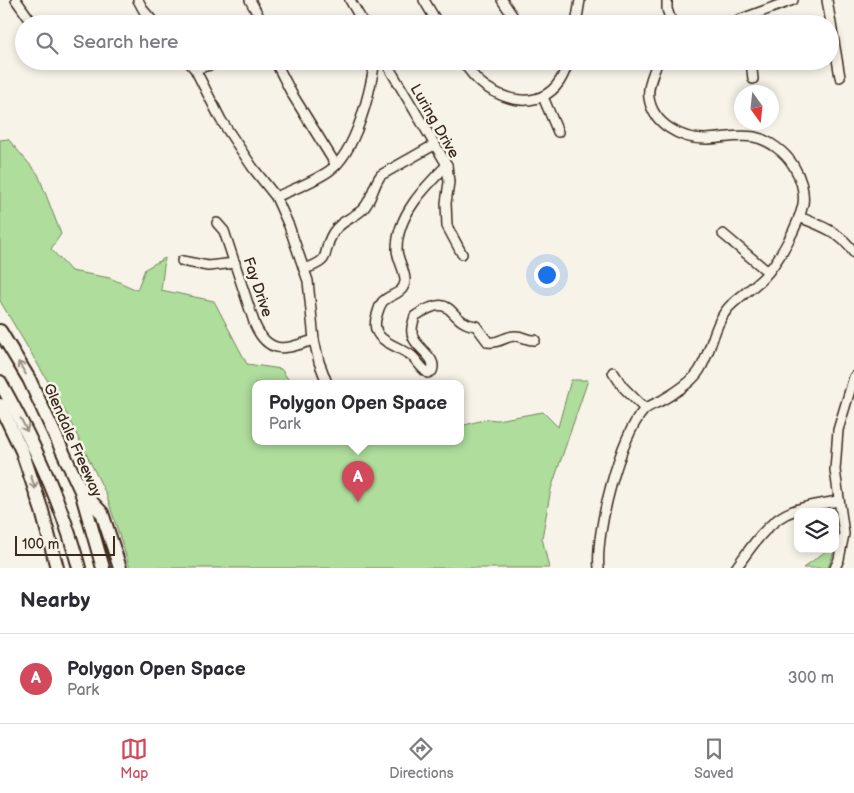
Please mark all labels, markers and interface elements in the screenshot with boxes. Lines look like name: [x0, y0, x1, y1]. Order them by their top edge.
search box: [15, 15, 839, 70]
icon: search: [33, 29, 61, 57]
text: Search here: [73, 31, 178, 54]
street label: Luring Drive: [406, 81, 463, 162]
north arrow: [734, 85, 779, 130]
street label: Fay Drive: [238, 255, 277, 320]
your location: [534, 262, 560, 288]
one-way arrow: [16, 361, 26, 376]
popup: [252, 380, 464, 445]
street label: Glendale Freeway: [39, 381, 106, 500]
text: Polygon Open Space: [269, 392, 447, 415]
text: Park: [269, 415, 301, 434]
one-way arrow: [20, 417, 29, 432]
pin: A: [342, 461, 374, 502]
one-way arrow: [28, 474, 38, 490]
map controls: [794, 508, 839, 553]
button: layers: [794, 508, 839, 553]
scale bar: [15, 533, 115, 556]
text: 100 m: [22, 536, 59, 553]
text: Nearby: [20, 588, 90, 613]
text: Polygon Open Space: [67, 658, 246, 681]
text: A: [31, 669, 41, 688]
text: 300 m: [788, 669, 834, 688]
text: Park: [67, 681, 99, 700]
tab: Map: [120, 735, 149, 782]
tab: Directions: [389, 735, 454, 782]
tab: Saved: [694, 735, 734, 782]

